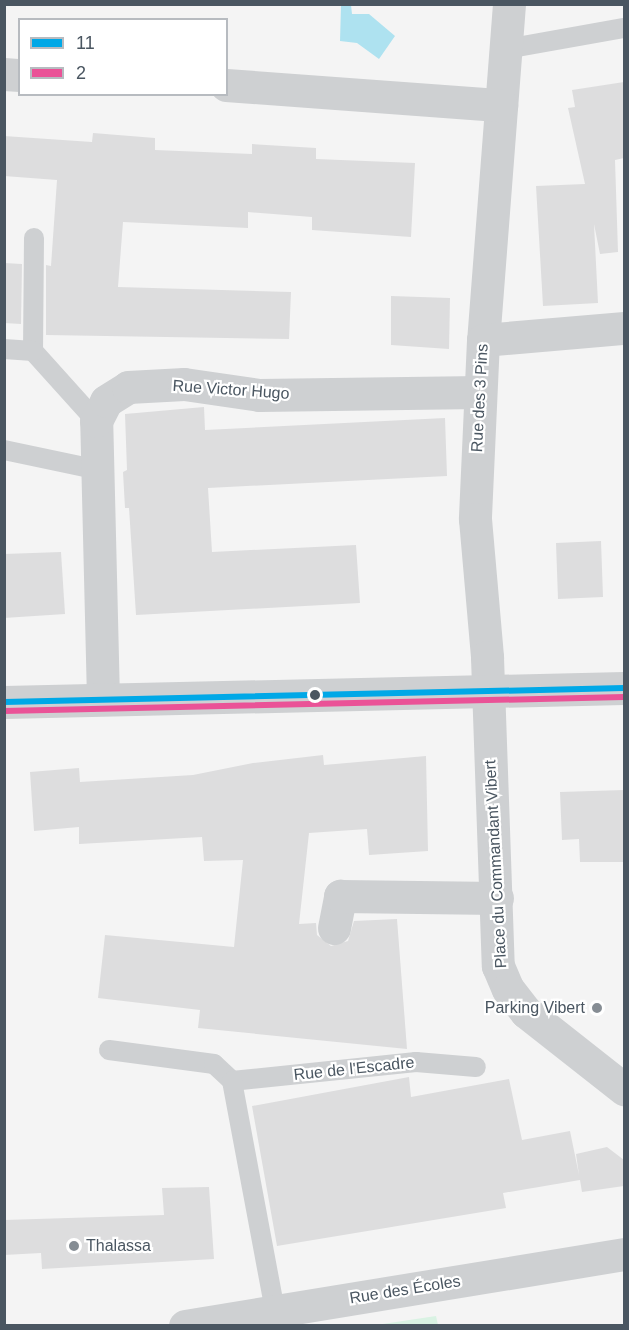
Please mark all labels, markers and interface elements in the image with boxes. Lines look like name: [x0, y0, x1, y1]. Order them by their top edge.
legend: [18, 18, 228, 96]
text: 11: [76, 33, 95, 53]
text: 2: [76, 63, 86, 83]
street label: Rue des 3 Pins: [468, 343, 492, 453]
street label: Rue Victor Hugo: [172, 376, 290, 404]
unlabelled marker: [309, 689, 321, 701]
street label: Place du Commandant Vibert: [481, 759, 511, 969]
place label: Parking Vibert: [485, 998, 585, 1018]
marker: Parking Vibert: [590, 1001, 604, 1015]
street label: Rue de l'Escadre: [293, 1053, 415, 1085]
place label: Thalassa: [86, 1236, 151, 1256]
marker: Thalassa: [67, 1239, 81, 1253]
street label: Rue des Écoles: [348, 1272, 462, 1308]

